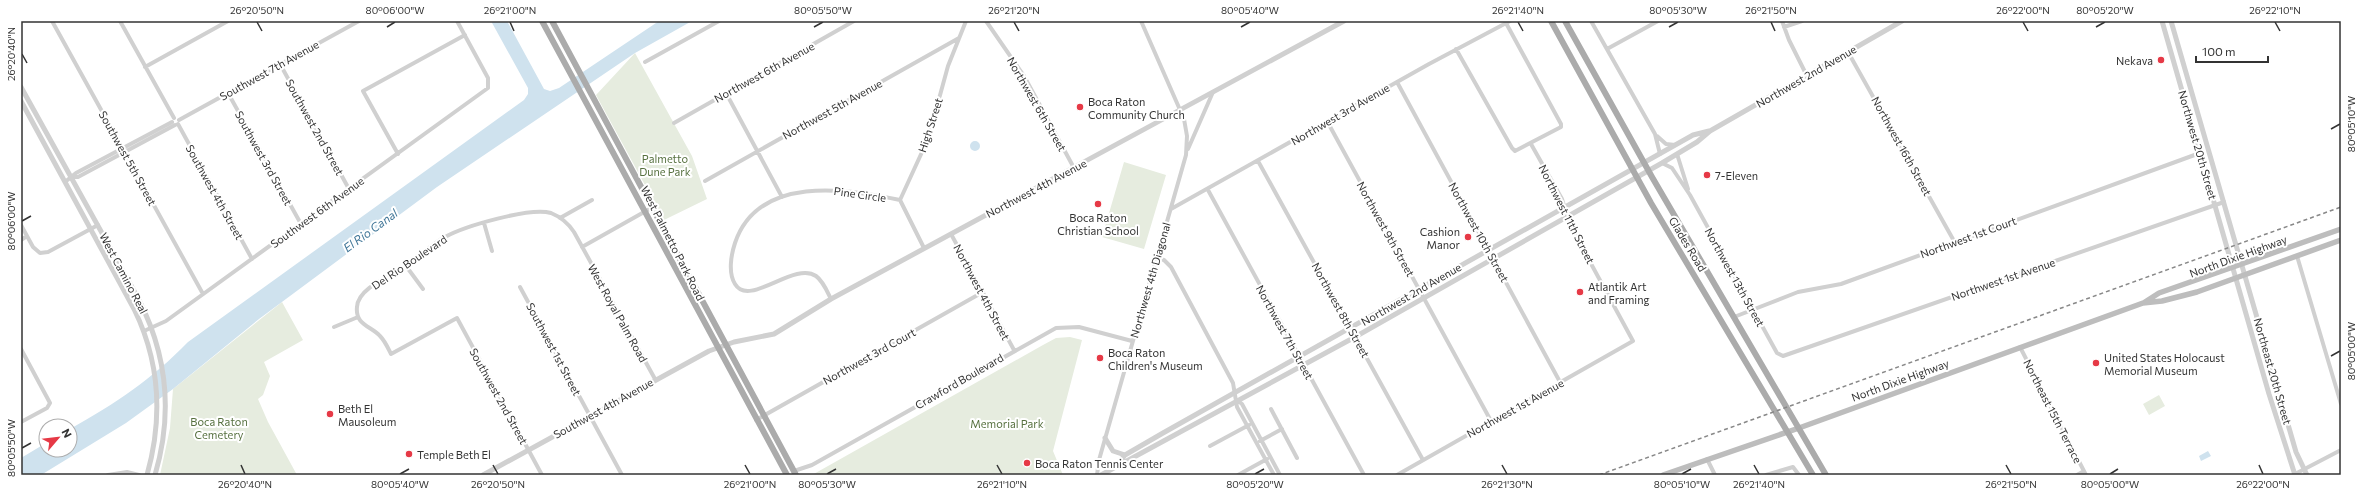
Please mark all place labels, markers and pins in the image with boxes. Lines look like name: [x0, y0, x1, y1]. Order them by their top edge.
place label: Nekava: [2116, 54, 2153, 67]
marker: Nekava: [2156, 55, 2166, 65]
place label: Boca Raton Community Church: [1088, 95, 1185, 121]
marker: Boca Raton Community Church: [1075, 102, 1085, 112]
place label: 7-Eleven: [1715, 169, 1758, 182]
marker: 7-Eleven: [1702, 170, 1712, 180]
marker: Boca Raton Christian School: [1093, 199, 1103, 209]
place label: Boca Raton Christian School: [1057, 211, 1139, 237]
place label: Cashion Manor: [1420, 225, 1461, 251]
marker: Cashion Manor: [1463, 232, 1473, 242]
place label: Atlantik Art and Framing: [1588, 280, 1649, 306]
marker: Atlantik Art and Framing: [1575, 287, 1585, 297]
place label: Boca Raton Children's Museum: [1108, 346, 1203, 372]
place label: United States Holocaust Memorial Museum: [2104, 351, 2225, 377]
marker: Boca Raton Children's Museum: [1095, 353, 1105, 363]
marker: United States Holocaust Memorial Museum: [2091, 358, 2101, 368]
place label: Beth El Mausoleum: [338, 402, 396, 428]
marker: Beth El Mausoleum: [325, 409, 335, 419]
place label: Temple Beth El: [417, 448, 491, 461]
marker: Temple Beth El: [404, 449, 414, 459]
place label: Boca Raton Tennis Center: [1035, 457, 1164, 470]
marker: Boca Raton Tennis Center: [1022, 458, 1032, 468]

